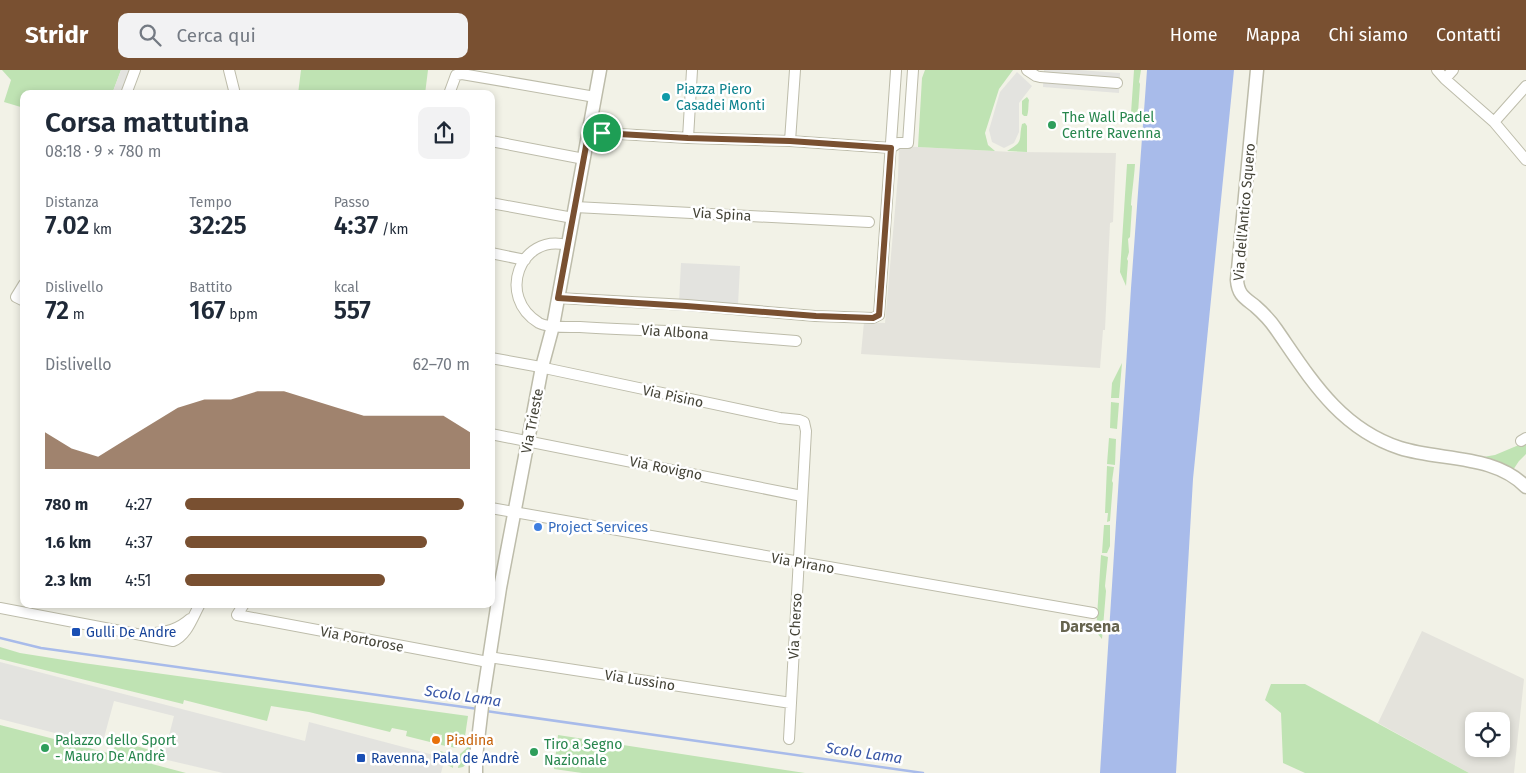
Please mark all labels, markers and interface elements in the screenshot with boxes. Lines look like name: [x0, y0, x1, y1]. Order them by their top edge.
search box: [118, 13, 468, 58]
text: Stridr: [25, 21, 88, 49]
icon: search: [136, 21, 164, 49]
text: Cerca qui: [176, 24, 256, 47]
text: Home: [1170, 24, 1218, 46]
text: Mappa: [1246, 24, 1300, 46]
text: Chi siamo: [1328, 24, 1408, 46]
text: Contatti: [1436, 24, 1501, 46]
place label: Piazza Piero Casadei Monti: [676, 81, 765, 114]
marker: Piazza Piero Casadei Monti: [660, 91, 672, 103]
text: Corsa mattutina: [45, 106, 249, 139]
button: share: [418, 107, 470, 159]
place label: The Wall Padel Centre Ravenna: [1062, 109, 1161, 142]
pin: [581, 112, 623, 154]
icon: arrive: [588, 119, 616, 147]
marker: The Wall Padel Centre Ravenna: [1046, 119, 1058, 131]
text: 08:18 · 9 × 780 m: [45, 142, 161, 161]
street label: Via dell'Antico Squero: [1230, 142, 1259, 282]
text: Distanza: [45, 194, 99, 211]
text: Tempo: [189, 194, 232, 211]
text: Passo: [334, 194, 370, 211]
street label: Via Spina: [692, 204, 752, 225]
text: 7.02: [45, 211, 89, 241]
text: 32:25: [189, 211, 247, 241]
text: 4:37: [334, 211, 378, 241]
text: km: [89, 221, 112, 238]
text: /km: [378, 221, 408, 238]
text: Dislivello: [45, 279, 103, 296]
text: Battito: [189, 279, 233, 296]
text: kcal: [334, 279, 359, 296]
text: 72: [45, 296, 69, 326]
text: 167: [189, 296, 226, 326]
text: 557: [334, 296, 371, 326]
text: m: [69, 306, 85, 323]
text: bpm: [226, 306, 258, 323]
street label: Via Albona: [641, 322, 709, 343]
text: Dislivello: [45, 355, 112, 374]
text: 62–70 m: [413, 355, 470, 374]
street label: Via Pisino: [641, 382, 705, 411]
street label: Via Trieste: [518, 387, 547, 455]
street label: Via Rovigno: [628, 453, 704, 484]
text: 780 m: [45, 495, 88, 514]
text: 4:27: [125, 495, 152, 514]
place label: Project Services: [548, 519, 649, 536]
marker: Project Services: [532, 521, 544, 533]
text: 1.6 km: [45, 533, 91, 552]
text: 4:37: [125, 533, 153, 552]
street label: Via Pirano: [770, 550, 836, 577]
text: 2.3 km: [45, 571, 92, 590]
text: 4:51: [125, 571, 152, 590]
street label: Via Cherso: [785, 592, 806, 660]
district label: Darsena: [1060, 617, 1120, 636]
street label: Via Portorose: [319, 623, 405, 656]
place label: Gulli De Andre: [86, 624, 176, 641]
marker: Gulli De Andre: [70, 626, 82, 638]
street label: Via Lussino: [603, 667, 676, 694]
water label: Scolo Lama: [423, 682, 502, 710]
map controls: [1465, 712, 1510, 757]
button: locate: [1465, 712, 1510, 757]
place label: Palazzo dello Sport - Mauro De Andrè: [55, 732, 177, 765]
place label: Piadina: [446, 732, 494, 749]
marker: Piadina: [430, 734, 442, 746]
place label: Tiro a Segno Nazionale: [544, 736, 622, 769]
water label: Scolo Lama: [824, 739, 903, 767]
marker: Palazzo dello Sport - Mauro De Andrè: [39, 742, 51, 754]
marker: Tiro a Segno Nazionale: [528, 746, 540, 758]
place label: Ravenna, Pala de Andrè: [371, 750, 519, 767]
marker: Ravenna, Pala de Andrè: [355, 752, 367, 764]

